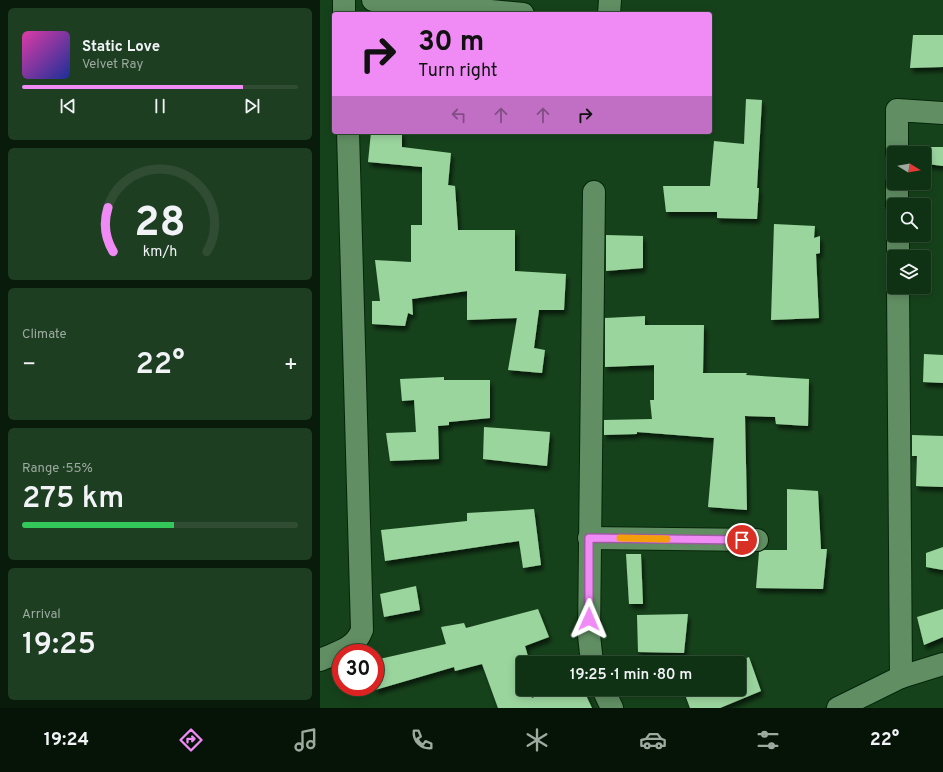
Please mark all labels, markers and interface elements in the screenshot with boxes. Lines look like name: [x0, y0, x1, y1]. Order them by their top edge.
text: 30 m: [418, 25, 484, 61]
icon: right: [352, 28, 404, 80]
text: Static Love: [82, 38, 160, 57]
text: Velvet Ray: [82, 57, 143, 73]
text: Turn right: [418, 60, 498, 83]
icon: previous: [57, 95, 79, 117]
icon: pause: [149, 95, 171, 117]
icon: next: [241, 95, 263, 117]
icon: left: [448, 104, 470, 126]
icon: ahead: [490, 104, 512, 126]
icon: ahead: [532, 104, 554, 126]
icon: right: [574, 104, 596, 126]
north arrow: [887, 146, 931, 190]
map controls: [887, 146, 931, 294]
text: 28: [134, 198, 186, 251]
button: search: [887, 198, 931, 242]
text: km/h: [143, 243, 177, 261]
button: layers: [887, 250, 931, 294]
text: Climate: [22, 327, 67, 343]
text: 22°: [135, 347, 185, 384]
text: −: [22, 352, 36, 379]
text: +: [284, 352, 298, 379]
text: Range · 55%: [22, 461, 93, 477]
text: 275 km: [22, 481, 124, 518]
pin: [725, 523, 759, 557]
icon: arrive: [731, 529, 753, 551]
position arrow: [568, 598, 610, 640]
text: Arrival: [22, 607, 61, 623]
text: 19:25: [22, 627, 96, 664]
speed limit sign: 30: [332, 644, 384, 696]
text: 19:25 · 1 min · 80 m: [570, 666, 692, 685]
icon: directions: [177, 726, 205, 754]
icon: music: [292, 726, 320, 754]
icon: phone: [408, 726, 436, 754]
icon: climate: [523, 726, 551, 754]
icon: car: [639, 726, 667, 754]
icon: filters: [754, 726, 782, 754]
text: 19:24: [44, 729, 89, 752]
text: 22°: [870, 729, 899, 752]

